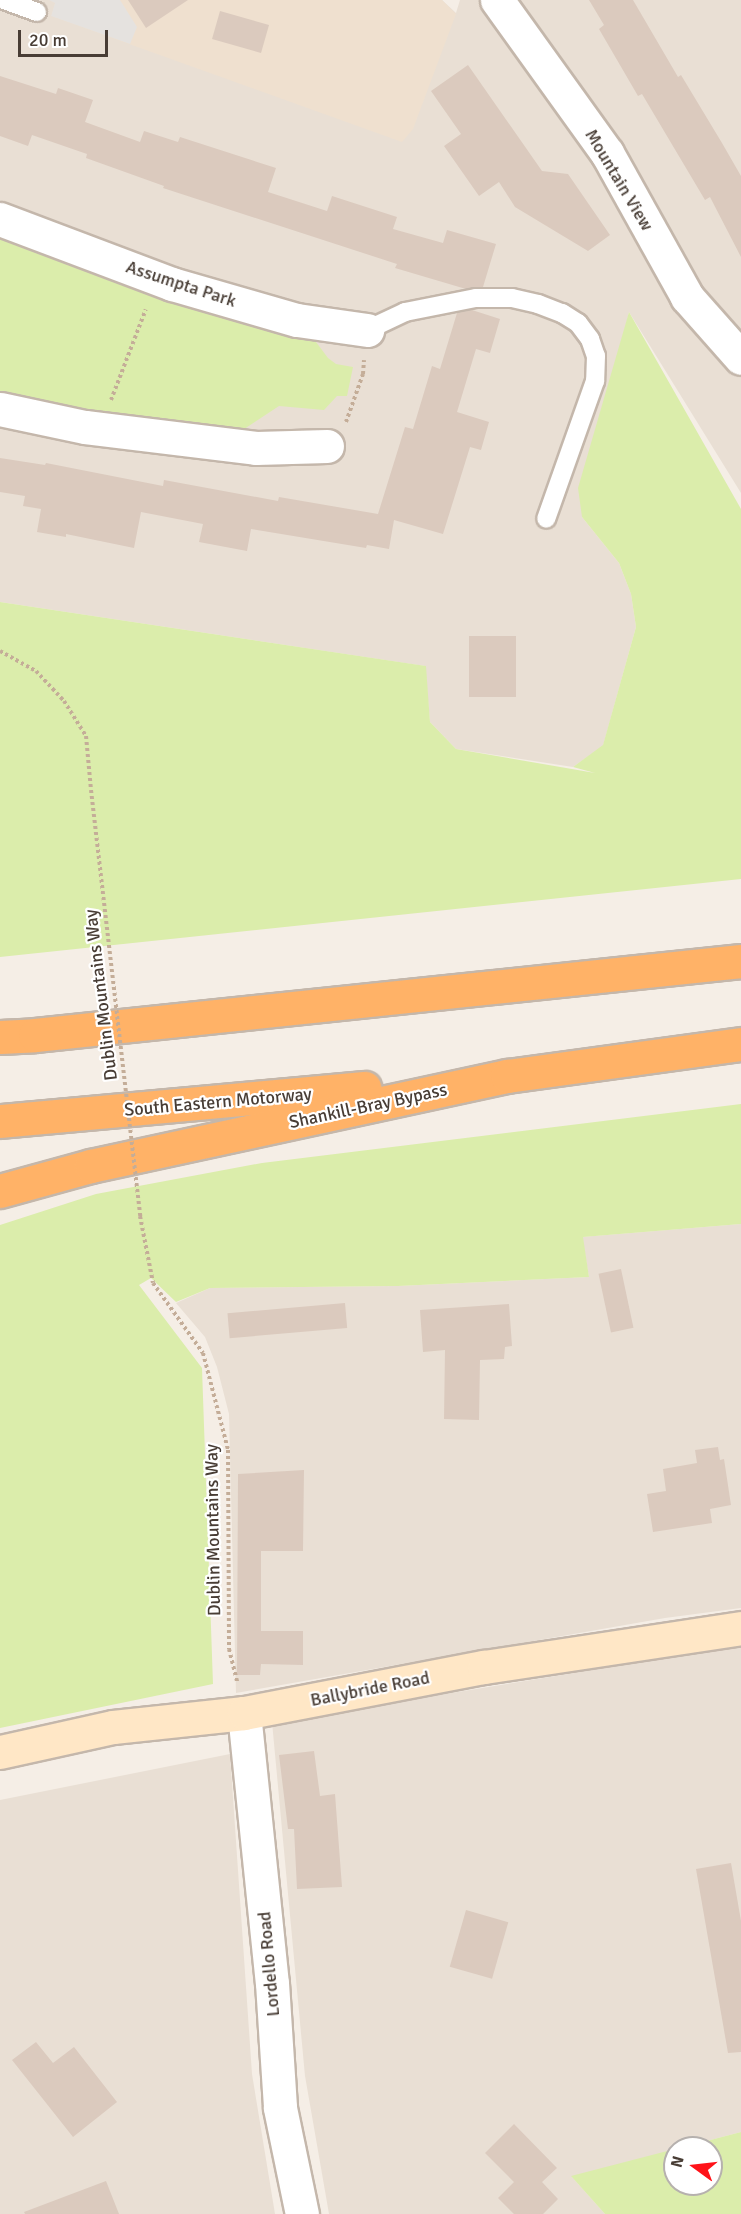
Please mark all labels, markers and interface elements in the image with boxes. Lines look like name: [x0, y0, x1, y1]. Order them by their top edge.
scale bar: [21, 18, 111, 56]
text: 20 m: [29, 29, 67, 51]
street label: Mountain View: [580, 125, 658, 235]
street label: Assumpta Park: [123, 256, 239, 312]
street label: Dublin Mountains Way: [80, 908, 122, 1082]
street label: Shankill-Bray Bypass: [287, 1079, 449, 1133]
street label: South Eastern Motorway: [123, 1083, 313, 1121]
street label: Dublin Mountains Way: [201, 1444, 225, 1616]
street label: Ballybride Road: [309, 1667, 431, 1711]
street label: Lordello Road: [254, 1911, 284, 2017]
north arrow: [663, 2136, 723, 2196]
text: N: [666, 2154, 689, 2170]

